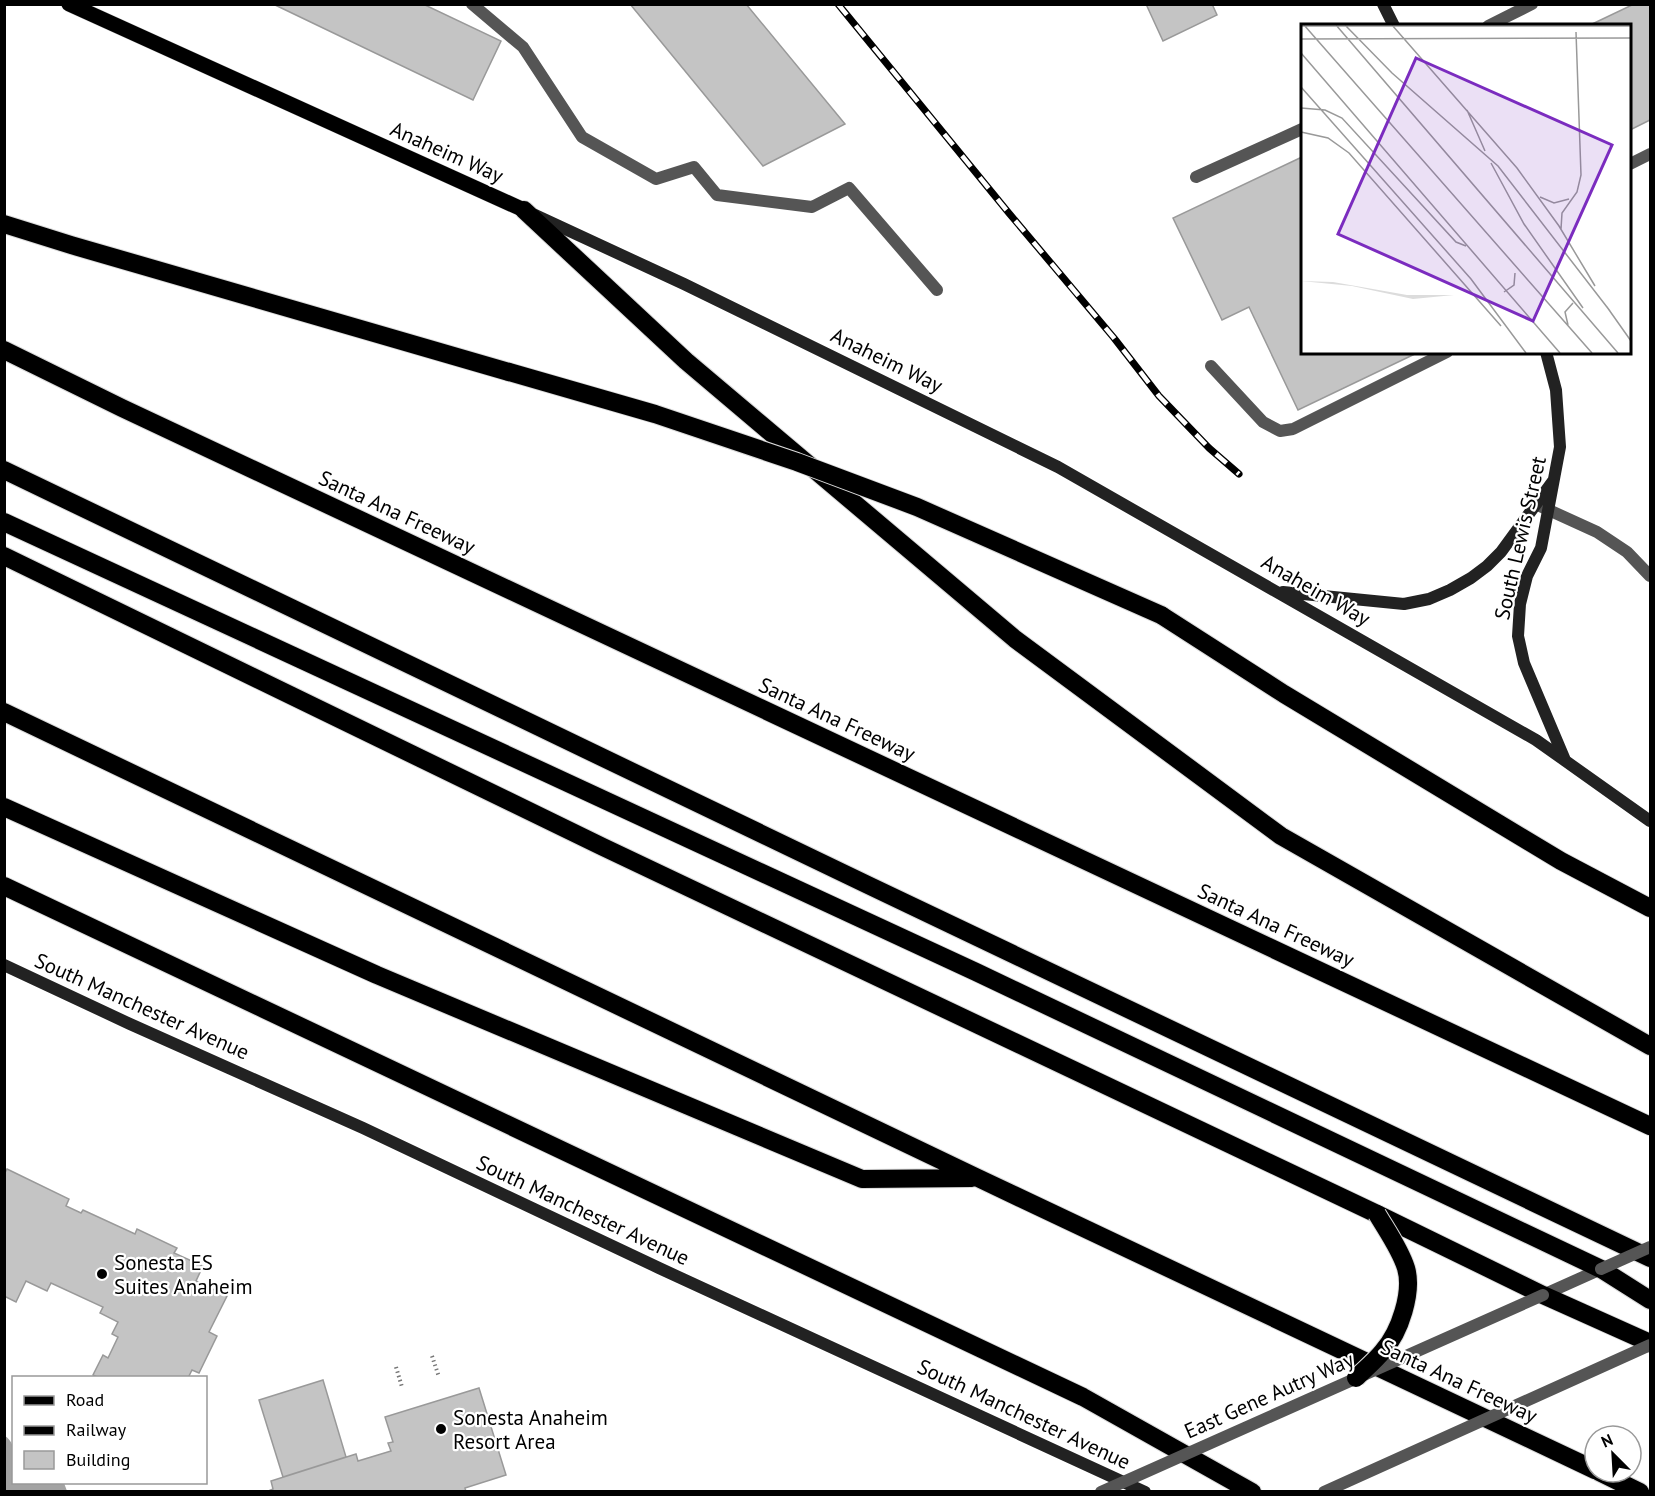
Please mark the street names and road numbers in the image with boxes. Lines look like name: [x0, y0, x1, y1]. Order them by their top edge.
street label: Anaheim Way: [386, 115, 508, 189]
street label: Anaheim Way: [827, 321, 947, 399]
street label: South Lewis Street: [1488, 454, 1552, 622]
street label: Santa Ana Freeway: [314, 464, 480, 560]
street label: Anaheim Way: [1257, 548, 1375, 632]
street label: Santa Ana Freeway: [754, 671, 920, 767]
street label: Santa Ana Freeway: [1193, 877, 1359, 973]
street label: South Manchester Avenue: [30, 946, 254, 1066]
street label: South Manchester Avenue: [472, 1149, 694, 1271]
street label: Santa Ana Freeway: [1376, 1333, 1542, 1429]
street label: East Gene Autry Way: [1180, 1345, 1358, 1444]
street label: South Manchester Avenue: [913, 1353, 1135, 1475]

